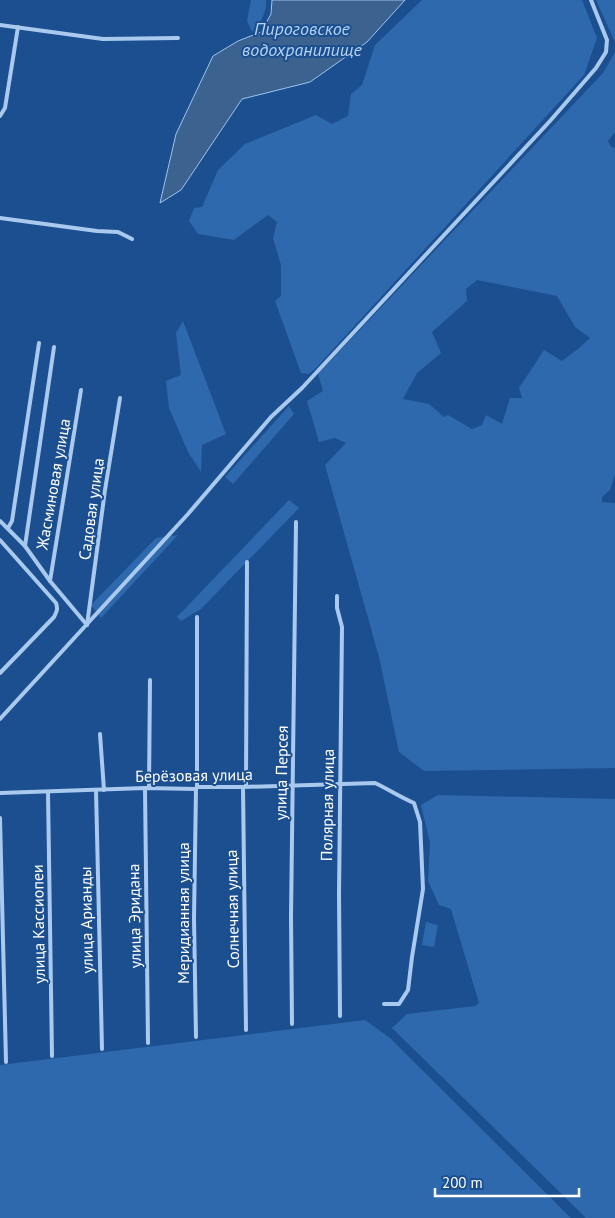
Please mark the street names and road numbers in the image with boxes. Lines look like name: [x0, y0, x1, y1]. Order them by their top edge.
street label: Жасминовая улица: [31, 417, 74, 552]
street label: Садовая улица: [74, 457, 108, 561]
street label: улица Персея: [270, 725, 292, 821]
street label: Полярная улица: [316, 749, 338, 861]
street label: Берёзовая улица: [135, 764, 253, 786]
street label: Меридианная улица: [173, 842, 193, 984]
street label: Солнечная улица: [221, 849, 243, 969]
street label: улица Эридана: [123, 863, 145, 969]
street label: улица Кассиопеи: [27, 864, 49, 984]
street label: улица Арианды: [75, 866, 97, 974]

